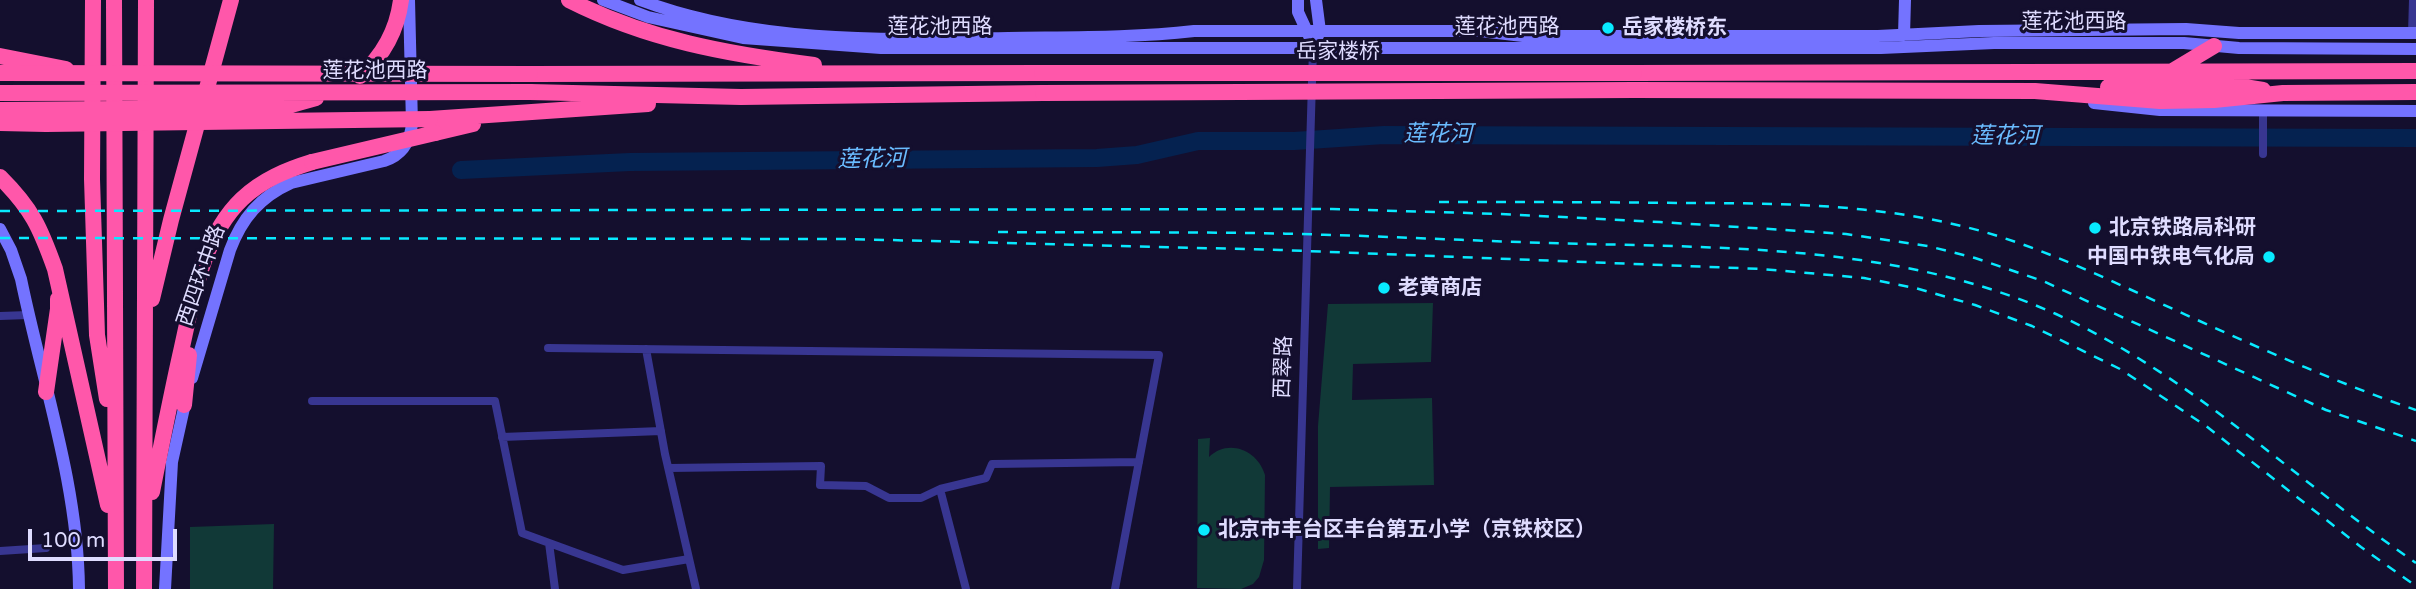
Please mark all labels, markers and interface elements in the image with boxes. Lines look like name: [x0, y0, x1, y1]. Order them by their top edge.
street label: 莲花池西路: [2022, 9, 2126, 35]
street label: 莲花池西路: [888, 14, 992, 40]
street label: 莲花池西路: [1455, 14, 1559, 40]
place label: 岳家楼桥东: [1622, 15, 1727, 41]
marker: 岳家楼桥东: [1600, 20, 1616, 36]
street label: 岳家楼桥: [1296, 39, 1380, 65]
street label: 莲花池西路: [323, 58, 427, 84]
water label: 莲花河: [1404, 121, 1472, 149]
water label: 莲花河: [1971, 123, 2039, 151]
water label: 莲花河: [837, 146, 907, 174]
place label: 北京铁路局科研: [2109, 215, 2256, 241]
marker: 北京铁路局科研: [2087, 220, 2103, 236]
street label: 西四环中路: [173, 222, 231, 330]
place label: 中国中铁电气化局: [2087, 244, 2255, 270]
marker: 中国中铁电气化局: [2261, 249, 2277, 265]
place label: 老黄商店: [1398, 275, 1482, 301]
marker: 老黄商店: [1376, 280, 1392, 296]
street label: 西翠路: [1270, 335, 1298, 399]
scale bar: [32, 516, 180, 560]
place label: 北京市丰台区丰台第五小学（京铁校区）: [1218, 517, 1596, 543]
marker: 北京市丰台区丰台第五小学（京铁校区）: [1196, 522, 1212, 538]
text: 100 m: [41, 528, 105, 553]

